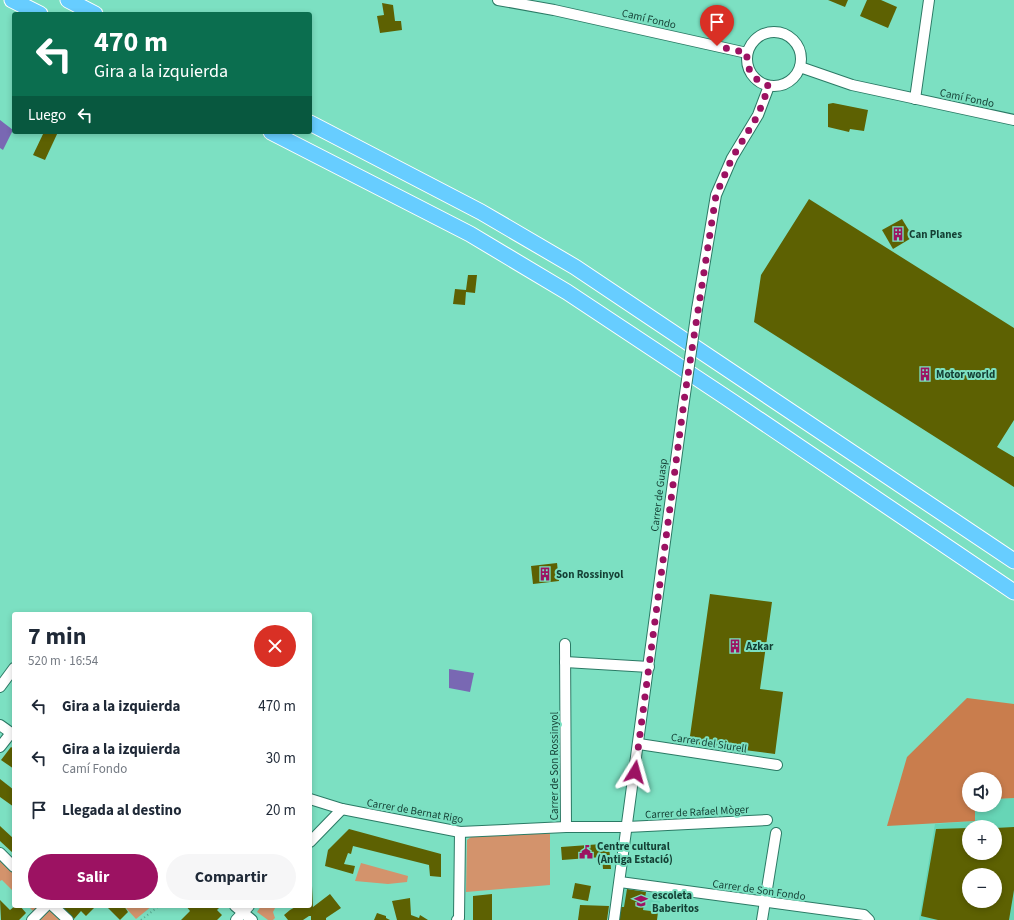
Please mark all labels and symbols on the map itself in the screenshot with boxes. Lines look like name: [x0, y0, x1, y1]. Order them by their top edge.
street label: Camí Fondo: [620, 5, 678, 33]
pin: [700, 5, 734, 46]
street label: Camí Fondo: [938, 85, 996, 111]
building icon: Can Planes: [890, 226, 906, 242]
place label: Can Planes: [909, 227, 962, 242]
building icon: Motor world: [917, 366, 933, 382]
place label: Motor world: [936, 367, 995, 382]
street label: Carrer de Guasp: [647, 458, 671, 532]
building icon: Son Rossinyol: [537, 566, 553, 582]
place label: Son Rossinyol: [556, 567, 624, 582]
building icon: Azkar: [727, 638, 743, 654]
place label: Azkar: [745, 639, 774, 654]
street label: Carrer de Son Rossinyol: [547, 712, 562, 820]
street label: Carrer del Siurell: [670, 730, 748, 756]
position arrow: [614, 751, 656, 793]
street label: Carrer de Bernat Rigo: [365, 795, 465, 827]
street label: Carrer de Rafael Mòger: [645, 802, 749, 822]
place label: Centre cultural (Antiga Estació): [597, 839, 673, 867]
public building icon: Centre cultural (Antiga Estació): [578, 844, 594, 860]
street label: Carrer de Son Fondo: [711, 876, 807, 904]
place label: escoleta Baberitos: [652, 888, 699, 916]
school or university icon: escoleta Baberitos: [633, 893, 649, 909]

